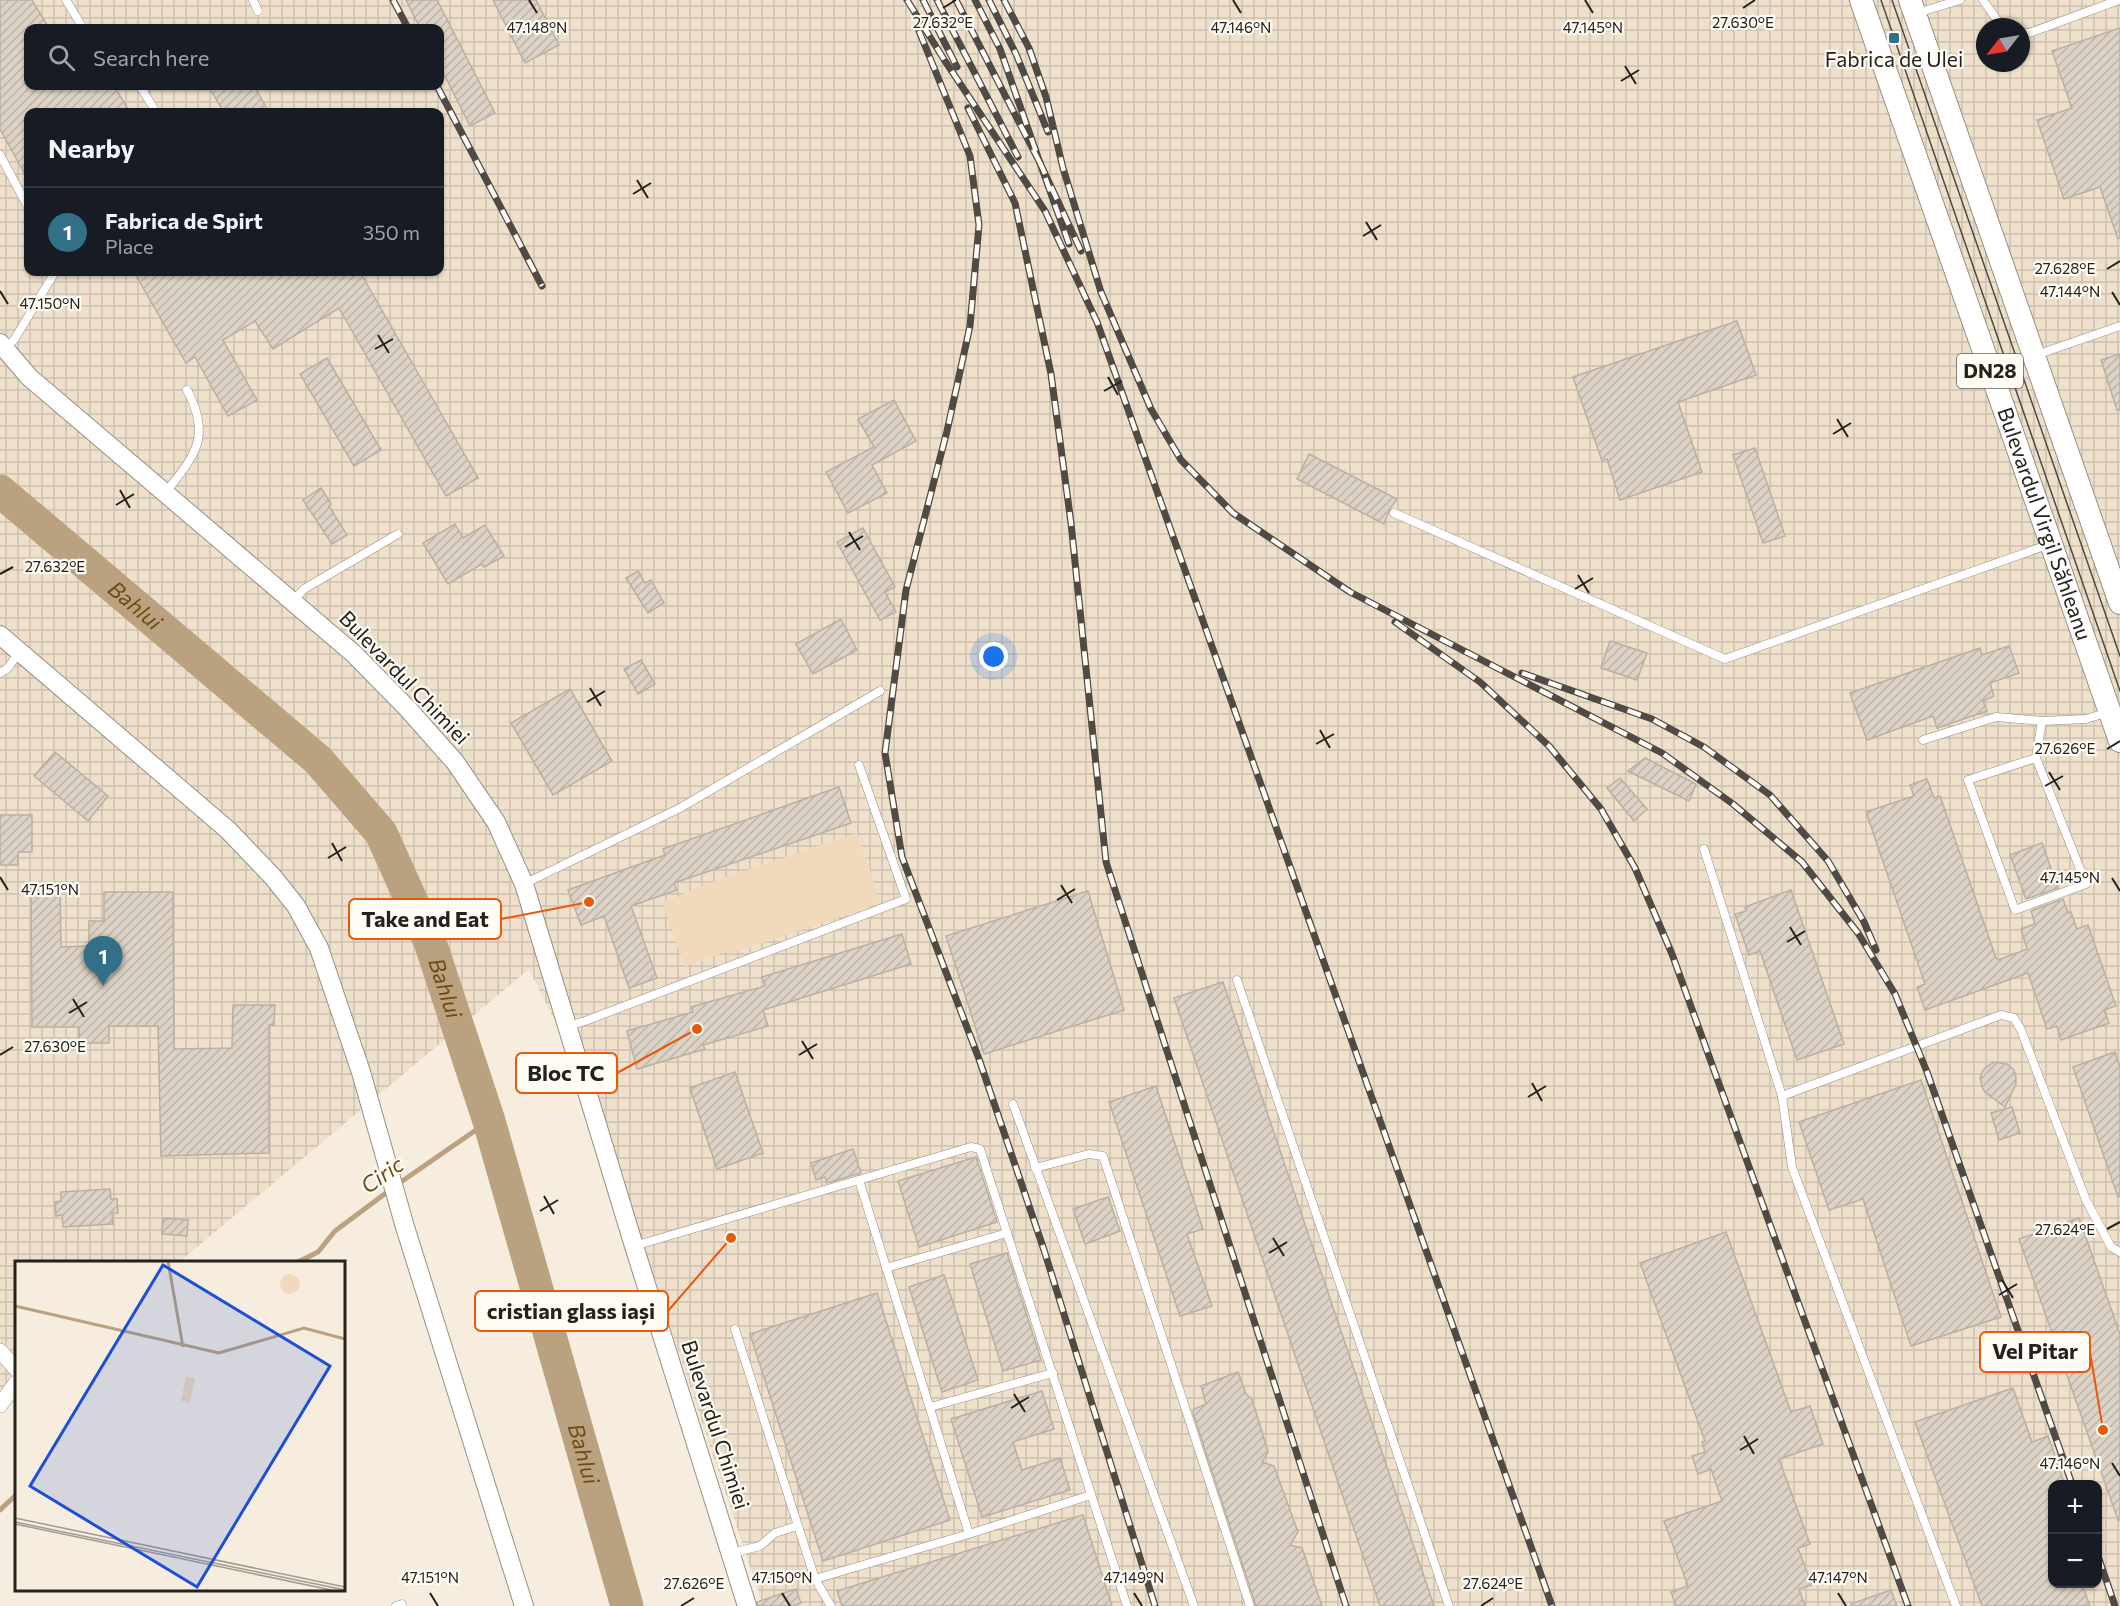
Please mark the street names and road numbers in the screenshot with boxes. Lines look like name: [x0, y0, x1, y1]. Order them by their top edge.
road number: DN28: [1957, 354, 2023, 388]
street label: Bulevardul Virgil Săhleanu: [1993, 404, 2098, 643]
street label: Bulevardul Chimiei: [335, 605, 475, 749]
street label: Bulevardul Chimiei: [677, 1337, 756, 1512]

